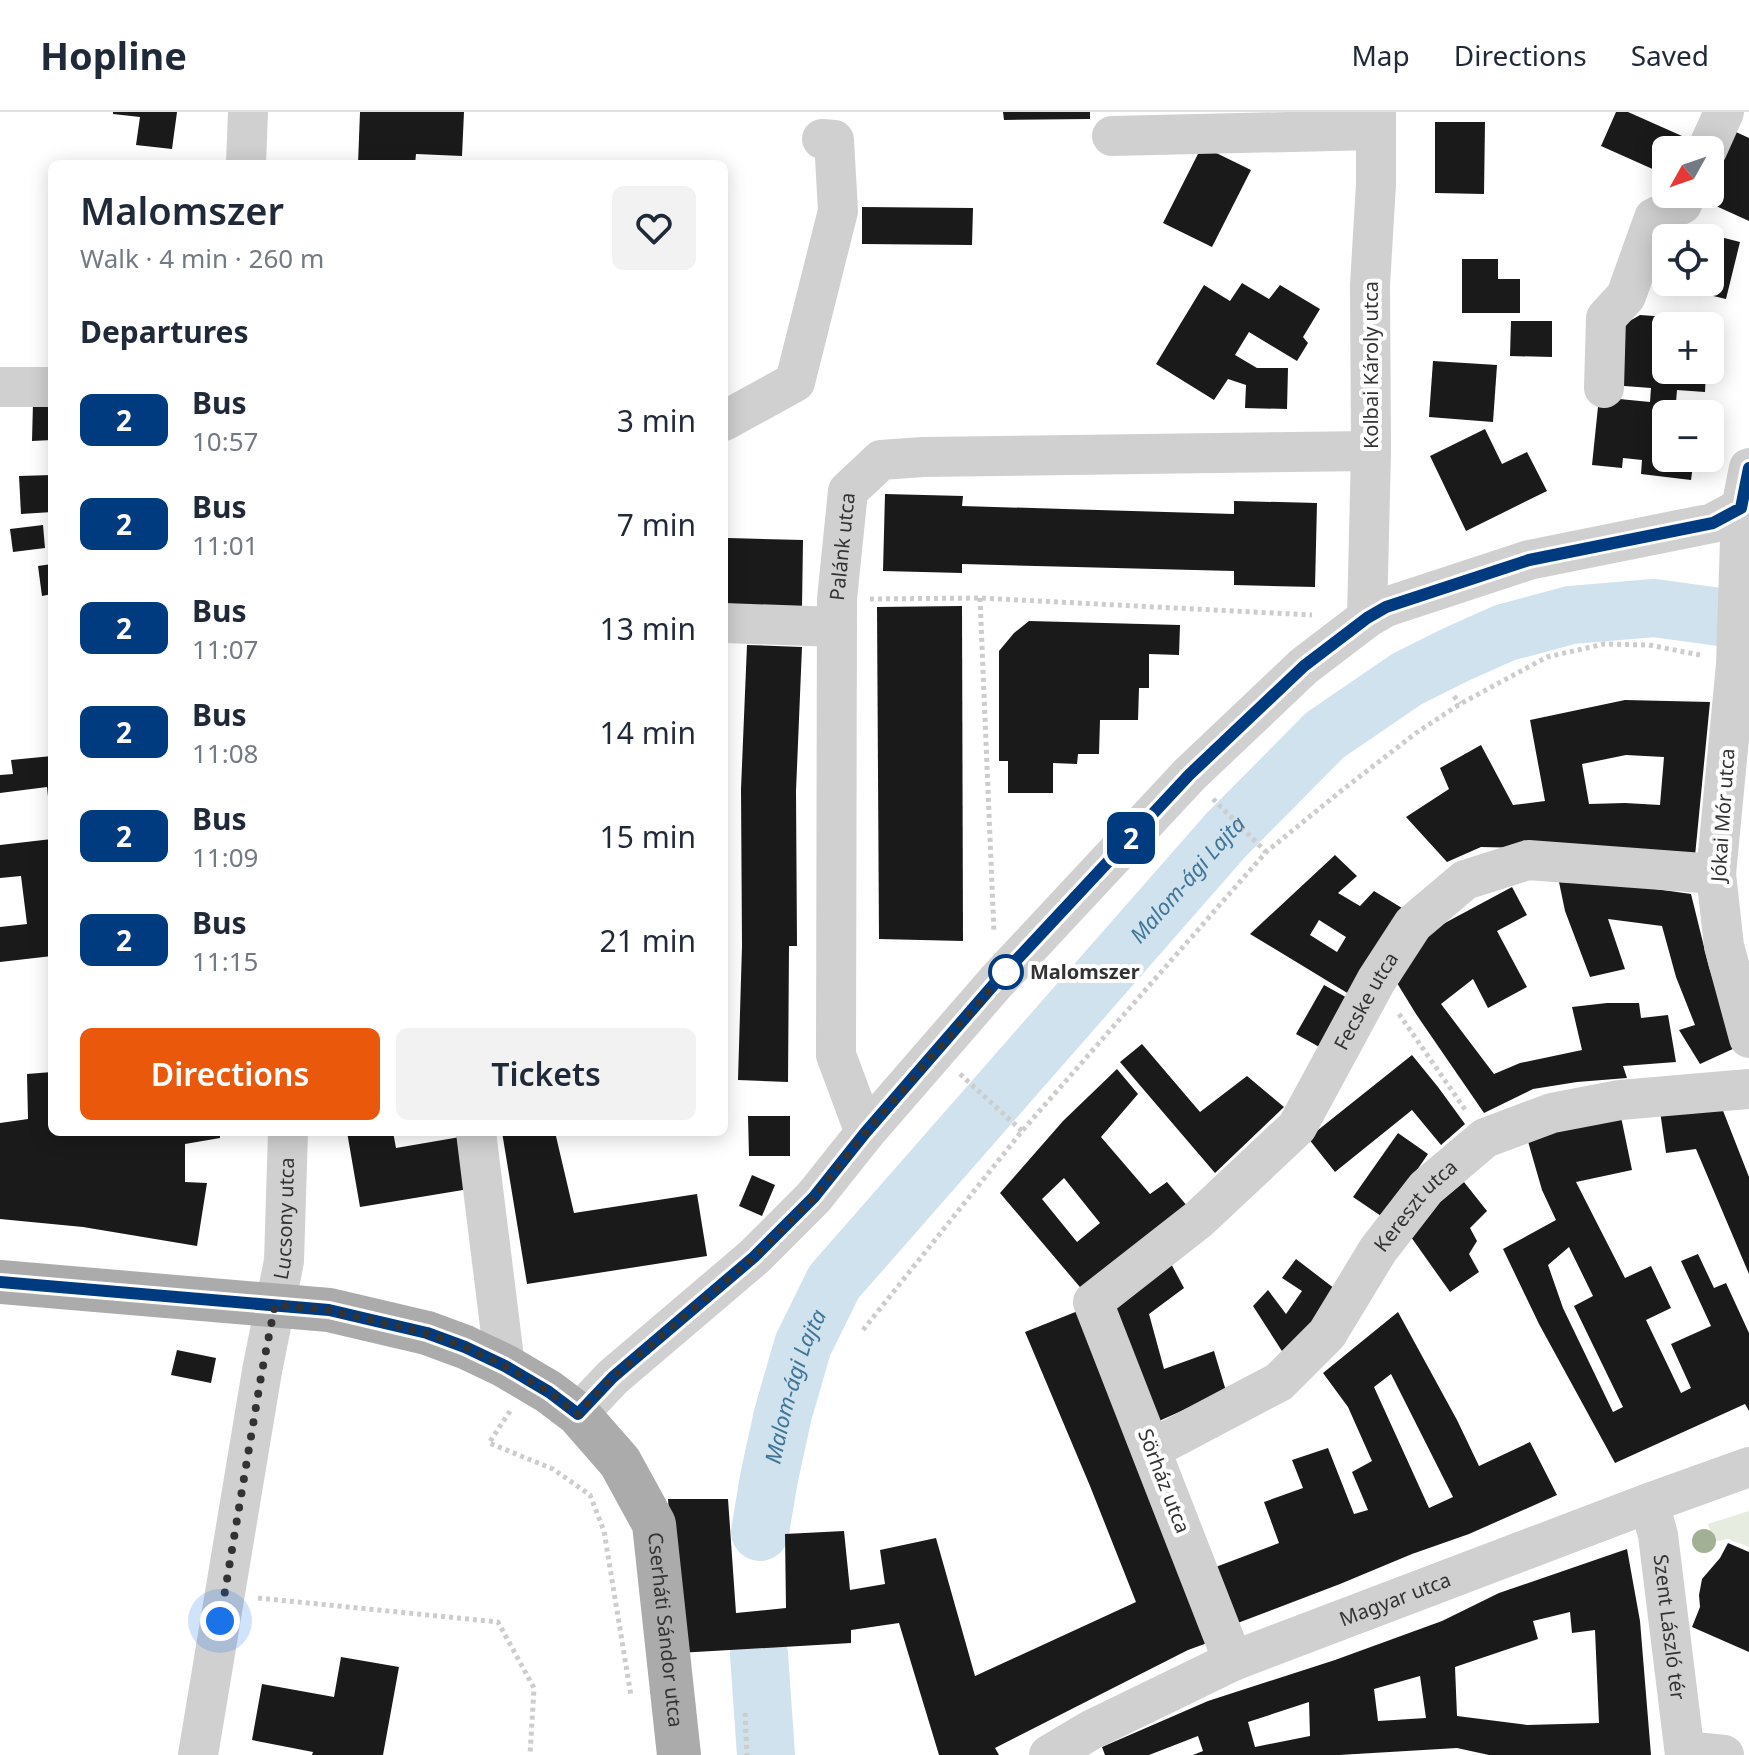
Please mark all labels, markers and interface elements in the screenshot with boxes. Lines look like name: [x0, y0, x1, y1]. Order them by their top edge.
text: Hopline: [40, 29, 187, 81]
text: Map: [1351, 36, 1410, 74]
text: Directions: [1454, 36, 1587, 74]
text: Saved: [1631, 36, 1709, 74]
north arrow: [1652, 136, 1724, 208]
map controls: [1652, 136, 1724, 472]
text: Malomszer: [80, 184, 284, 236]
button: heart: [612, 186, 696, 270]
button: locate: [1652, 224, 1724, 296]
text: Walk · 4 min · 260 m: [80, 240, 324, 276]
street label: Kolbai Károly utca: [1357, 281, 1384, 449]
text: Departures: [80, 311, 249, 352]
button: +: [1652, 312, 1724, 384]
text: Bus: [192, 382, 247, 423]
text: 3 min: [617, 400, 696, 441]
button: −: [1652, 400, 1724, 472]
text: 2: [116, 401, 132, 439]
text: 10:57: [192, 423, 258, 459]
text: Bus: [192, 486, 247, 527]
street label: Palánk utca: [823, 491, 861, 602]
text: 7 min: [617, 504, 696, 545]
text: 2: [116, 505, 132, 543]
text: 11:01: [192, 527, 258, 563]
text: Bus: [192, 590, 247, 631]
text: 13 min: [600, 608, 696, 649]
text: 2: [116, 609, 132, 647]
text: 11:07: [192, 631, 258, 667]
text: Bus: [192, 694, 247, 735]
text: 14 min: [600, 712, 696, 753]
text: 2: [116, 713, 132, 751]
text: 11:08: [192, 735, 258, 771]
street label: Jókai Mór utca: [1704, 747, 1741, 885]
text: Bus: [192, 798, 247, 839]
water label: Malom-ági Lajta: [1122, 808, 1251, 949]
line badge: 2: [1105, 812, 1157, 864]
text: 15 min: [600, 816, 696, 857]
text: 2: [116, 817, 132, 855]
text: 2: [1123, 819, 1139, 857]
text: 11:09: [192, 839, 258, 875]
text: Bus: [192, 902, 247, 943]
text: 21 min: [600, 920, 696, 961]
text: 2: [116, 921, 132, 959]
text: 11:15: [192, 943, 258, 979]
street label: Fecske utca: [1327, 947, 1404, 1055]
marker: Malomszer: [989, 955, 1023, 989]
place label: Malomszer: [1030, 958, 1140, 985]
button: Directions: [80, 1028, 380, 1120]
button: Tickets: [396, 1028, 696, 1120]
street label: Kereszt utca: [1367, 1153, 1463, 1257]
street label: Lucsony utca: [267, 1157, 300, 1282]
water label: Malom-ági Lajta: [757, 1303, 833, 1466]
street label: Sörház utca: [1132, 1425, 1197, 1537]
street label: Cserháti Sándor utca: [642, 1531, 690, 1729]
street label: Szent László tér: [1647, 1553, 1692, 1701]
street label: Magyar utca: [1335, 1566, 1454, 1632]
your location: [200, 1601, 240, 1641]

